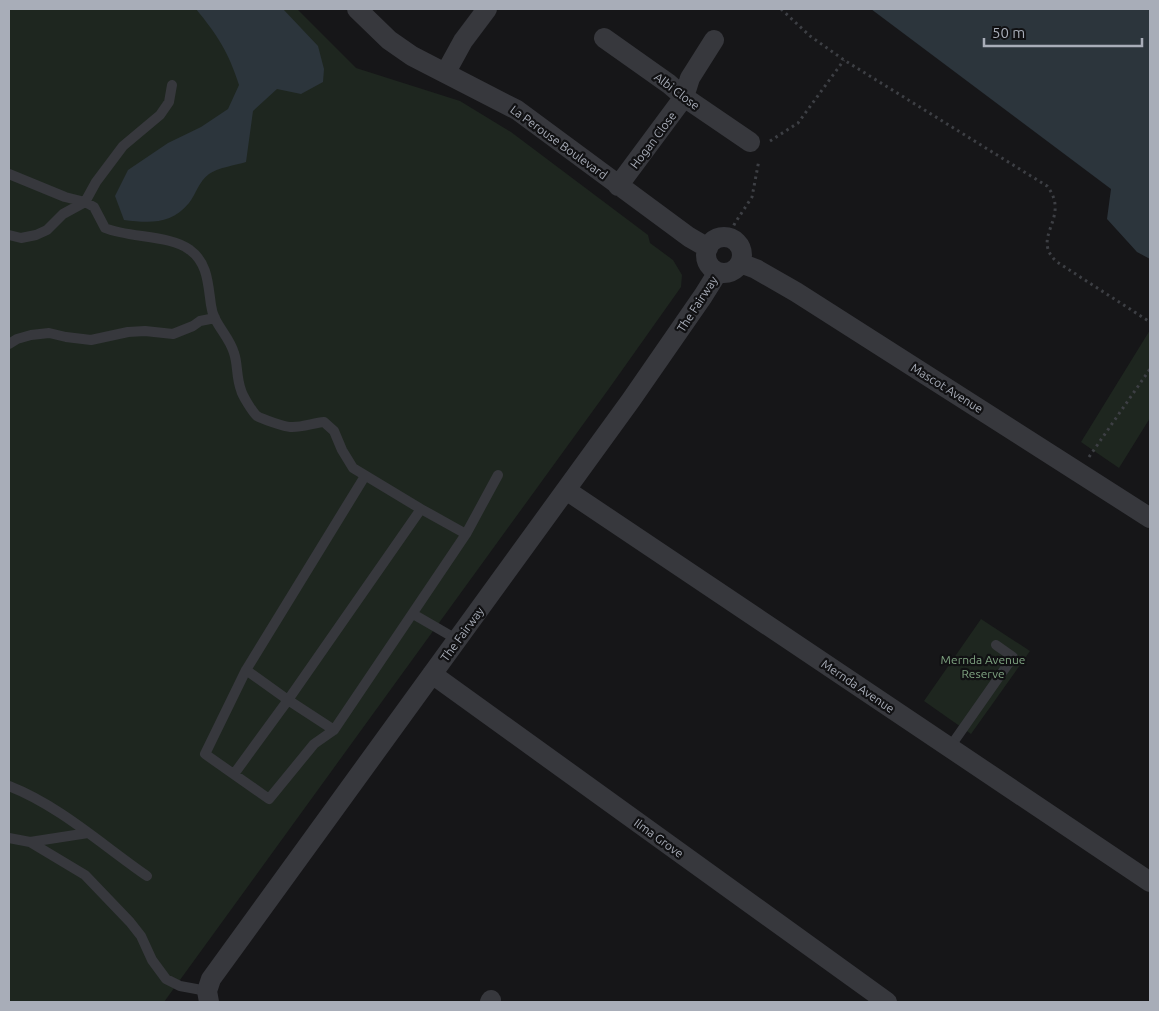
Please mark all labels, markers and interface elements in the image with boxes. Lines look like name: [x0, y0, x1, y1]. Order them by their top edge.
scale bar: [984, 15, 1142, 47]
text: 50 m: [992, 24, 1025, 41]
street label: Albi Close: [652, 70, 702, 112]
street label: La Perouse Boulevard: [508, 103, 610, 181]
street label: Hogan Close: [628, 109, 678, 171]
street label: The Fairway: [674, 274, 720, 334]
street label: Mascot Avenue: [909, 361, 985, 415]
street label: The Fairway: [438, 604, 486, 664]
park label: Mernda Avenue Reserve: [941, 653, 1025, 680]
street label: Mernda Avenue: [819, 657, 897, 715]
street label: Ilma Grove: [632, 816, 686, 860]

